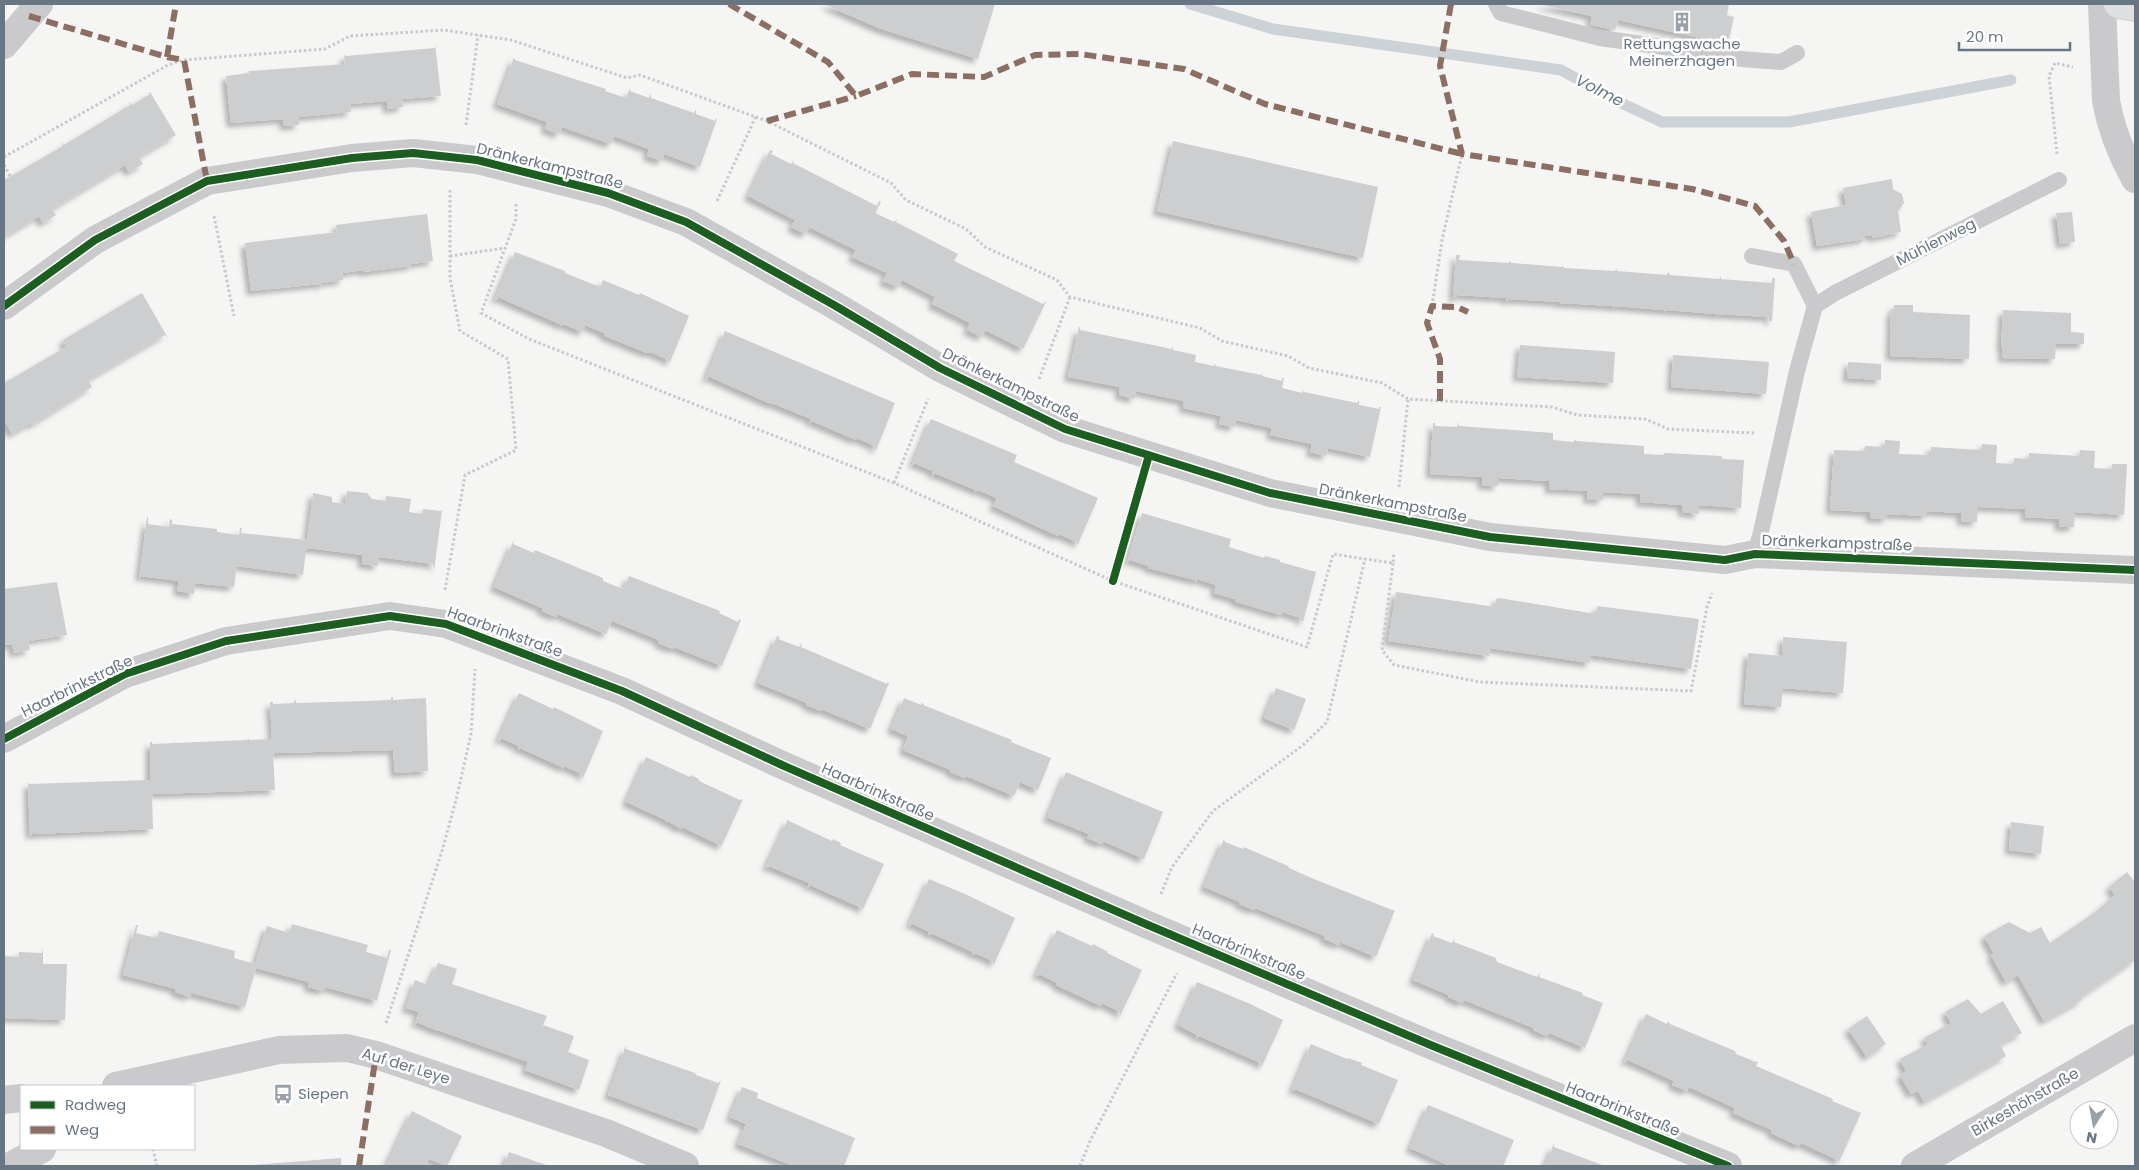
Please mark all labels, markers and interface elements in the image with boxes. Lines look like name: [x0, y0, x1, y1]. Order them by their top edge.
building icon: Rettungswache Meinerzhagen: [1671, 11, 1693, 33]
scale bar: [1959, 20, 2070, 52]
text: 20 m: [1966, 26, 2004, 47]
place label: Rettungswache Meinerzhagen: [1624, 33, 1740, 71]
water label: Volme: [1572, 69, 1628, 112]
street label: Dränkerkampstraße: [475, 137, 626, 194]
street label: Mühlenweg: [1892, 213, 1979, 271]
street label: Dränkerkampstraße: [939, 342, 1083, 427]
street label: Dränkerkampstraße: [1317, 478, 1469, 527]
street label: Dränkerkampstraße: [1761, 529, 1913, 556]
street label: Haarbrinkstraße: [444, 601, 566, 662]
street label: Haarbrinkstraße: [18, 649, 136, 722]
street label: Haarbrinkstraße: [818, 757, 938, 826]
street label: Haarbrinkstraße: [1189, 918, 1309, 985]
street label: Auf der Leye: [359, 1042, 453, 1089]
street label: Birkeshöhstraße: [1967, 1062, 2082, 1141]
street label: Haarbrinkstraße: [1563, 1076, 1683, 1141]
bus stop icon: Siepen: [272, 1083, 294, 1105]
place label: Siepen: [298, 1083, 349, 1104]
legend: [20, 1085, 195, 1150]
text: Radweg: [65, 1094, 126, 1115]
north arrow: [2069, 1100, 2119, 1150]
text: Weg: [65, 1119, 99, 1140]
text: N: [2084, 1127, 2099, 1149]

